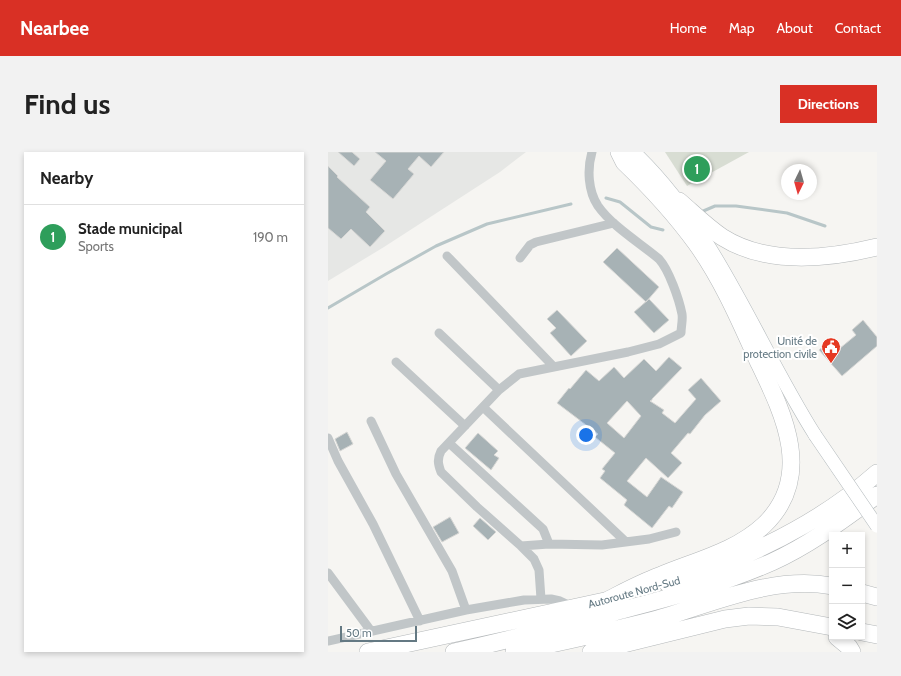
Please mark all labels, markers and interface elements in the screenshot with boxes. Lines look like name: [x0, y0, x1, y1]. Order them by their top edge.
text: Nearbee: [20, 17, 89, 40]
text: Home: [670, 19, 707, 37]
text: Map: [729, 19, 754, 37]
text: About: [776, 19, 813, 37]
text: Contact: [835, 19, 881, 37]
button: Directions: [780, 85, 877, 123]
text: Find us: [24, 87, 110, 121]
pin: 1: [684, 154, 710, 184]
north arrow: [781, 164, 817, 200]
text: Nearby: [40, 168, 93, 188]
text: Stade municipal: [78, 220, 182, 238]
text: 1: [51, 229, 55, 245]
text: 190 m: [253, 229, 288, 245]
text: Sports: [78, 238, 114, 254]
place label: Unité de protection civile: [743, 334, 817, 361]
public building icon: Unité de protection civile: [820, 336, 842, 364]
your location: [576, 425, 596, 445]
map controls: [829, 532, 865, 640]
button: +: [829, 532, 865, 568]
button: −: [829, 568, 865, 604]
street label: Autoroute Nord-Sud: [586, 573, 682, 611]
button: layers: [829, 604, 865, 640]
scale bar: [340, 624, 417, 643]
text: 50 m: [346, 626, 372, 640]

